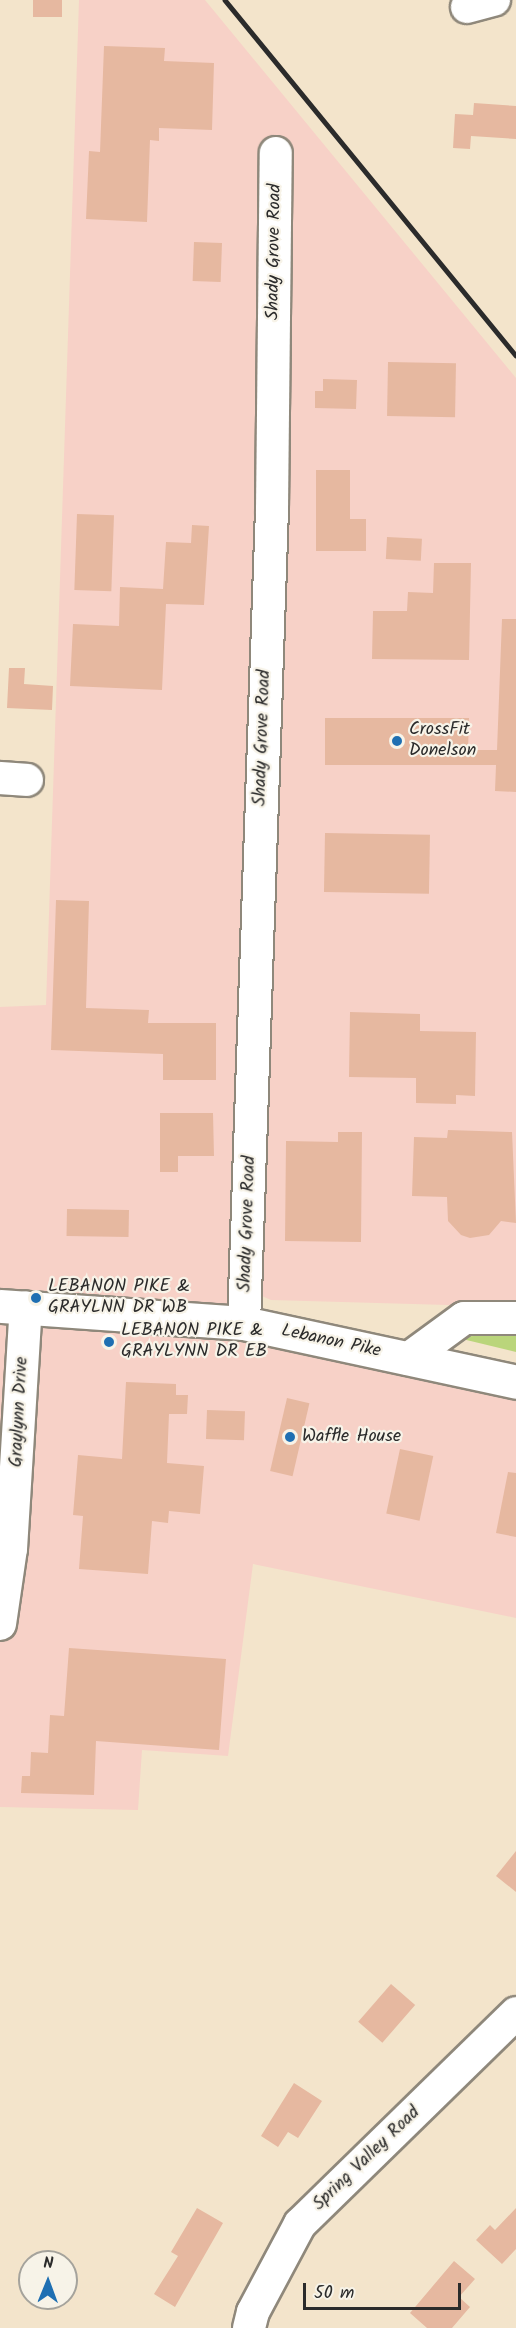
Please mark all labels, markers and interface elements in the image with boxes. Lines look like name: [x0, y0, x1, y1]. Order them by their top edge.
street label: Shady Grove Road: [263, 184, 287, 320]
street label: Shady Grove Road: [250, 669, 276, 807]
place label: CrossFit Donelson: [409, 720, 476, 762]
marker: CrossFit Donelson: [390, 734, 404, 748]
street label: Shady Grove Road: [235, 1155, 261, 1293]
place label: LEBANON PIKE & GRAYLNN DR WB: [48, 1277, 190, 1320]
marker: LEBANON PIKE & GRAYLNN DR WB: [29, 1291, 43, 1305]
place label: LEBANON PIKE & GRAYLYNN DR EB: [121, 1321, 267, 1364]
street label: Lebanon Pike: [279, 1321, 383, 1363]
marker: LEBANON PIKE & GRAYLYNN DR EB: [102, 1335, 116, 1349]
street label: Graylynn Drive: [6, 1356, 34, 1468]
place label: Waffle House: [302, 1426, 401, 1448]
marker: Waffle House: [283, 1430, 297, 1444]
street label: Spring Valley Road: [309, 2102, 425, 2216]
north arrow: [18, 2250, 78, 2310]
text: N: [43, 2251, 54, 2276]
scale bar: [306, 2271, 464, 2309]
text: 50 m: [314, 2279, 354, 2308]

